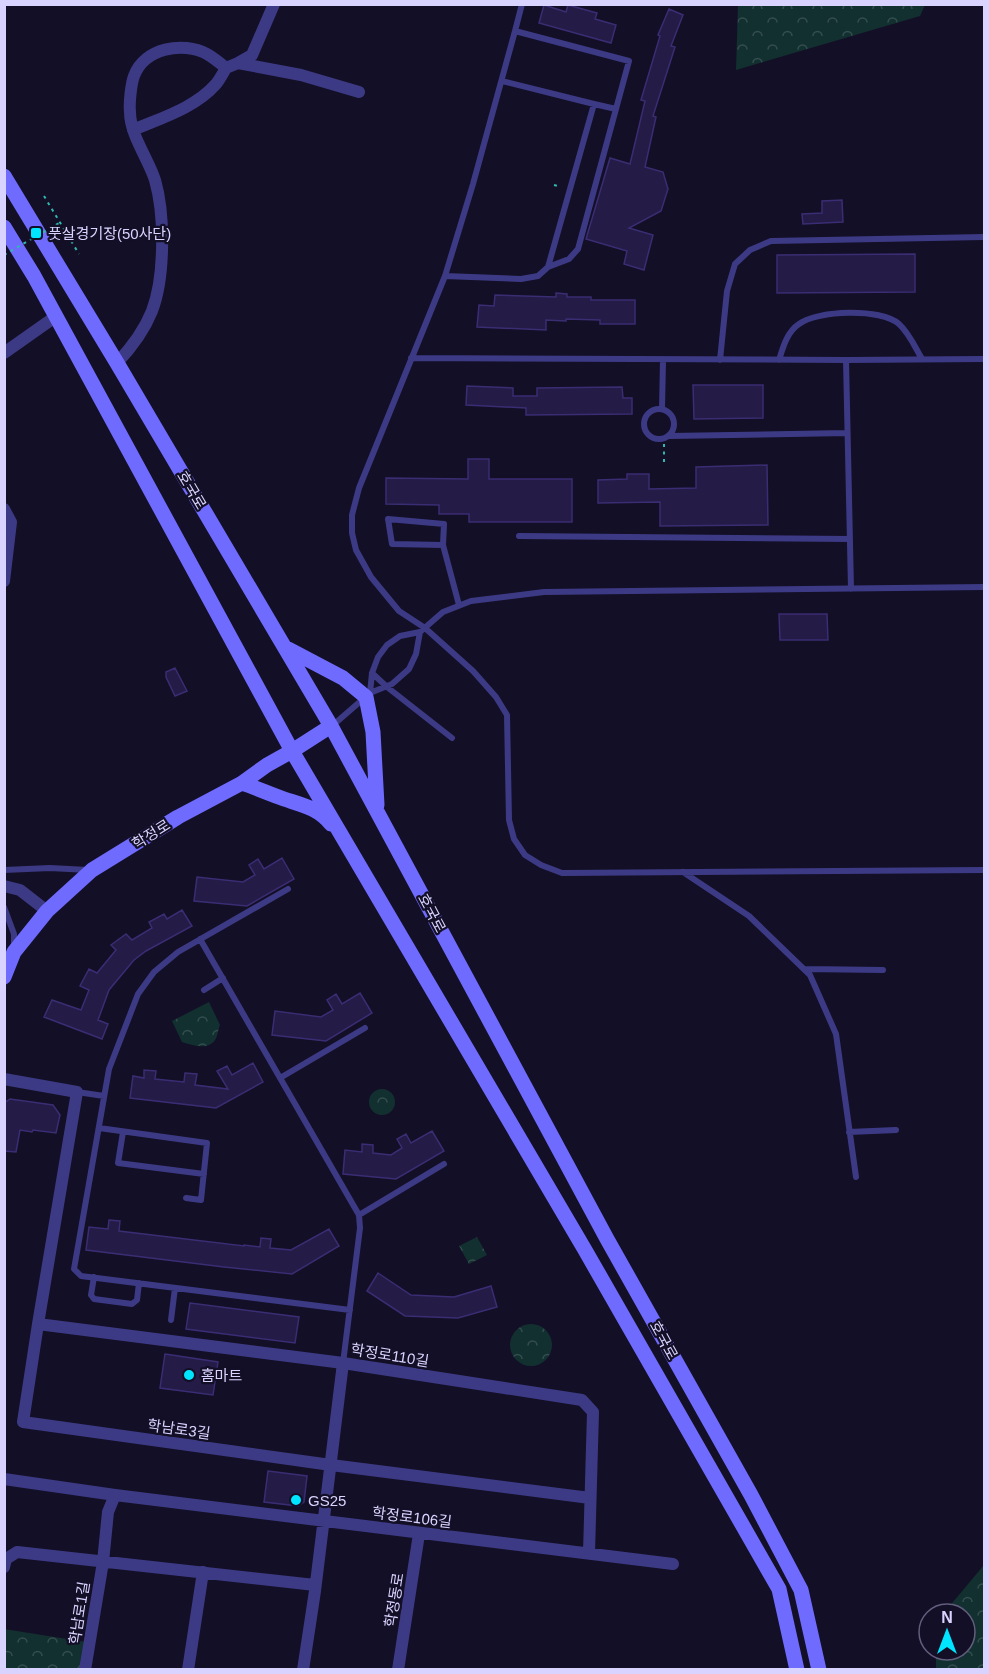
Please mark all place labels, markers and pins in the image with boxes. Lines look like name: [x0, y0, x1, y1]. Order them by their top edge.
place label: 풋살경기장(50사단): [48, 225, 171, 242]
marker: 풋살경기장(50사단): [29, 226, 43, 240]
place label: 홈마트: [201, 1367, 243, 1384]
marker: 홈마트: [182, 1368, 196, 1382]
place label: GS25: [308, 1492, 346, 1509]
marker: GS25: [289, 1493, 303, 1507]

